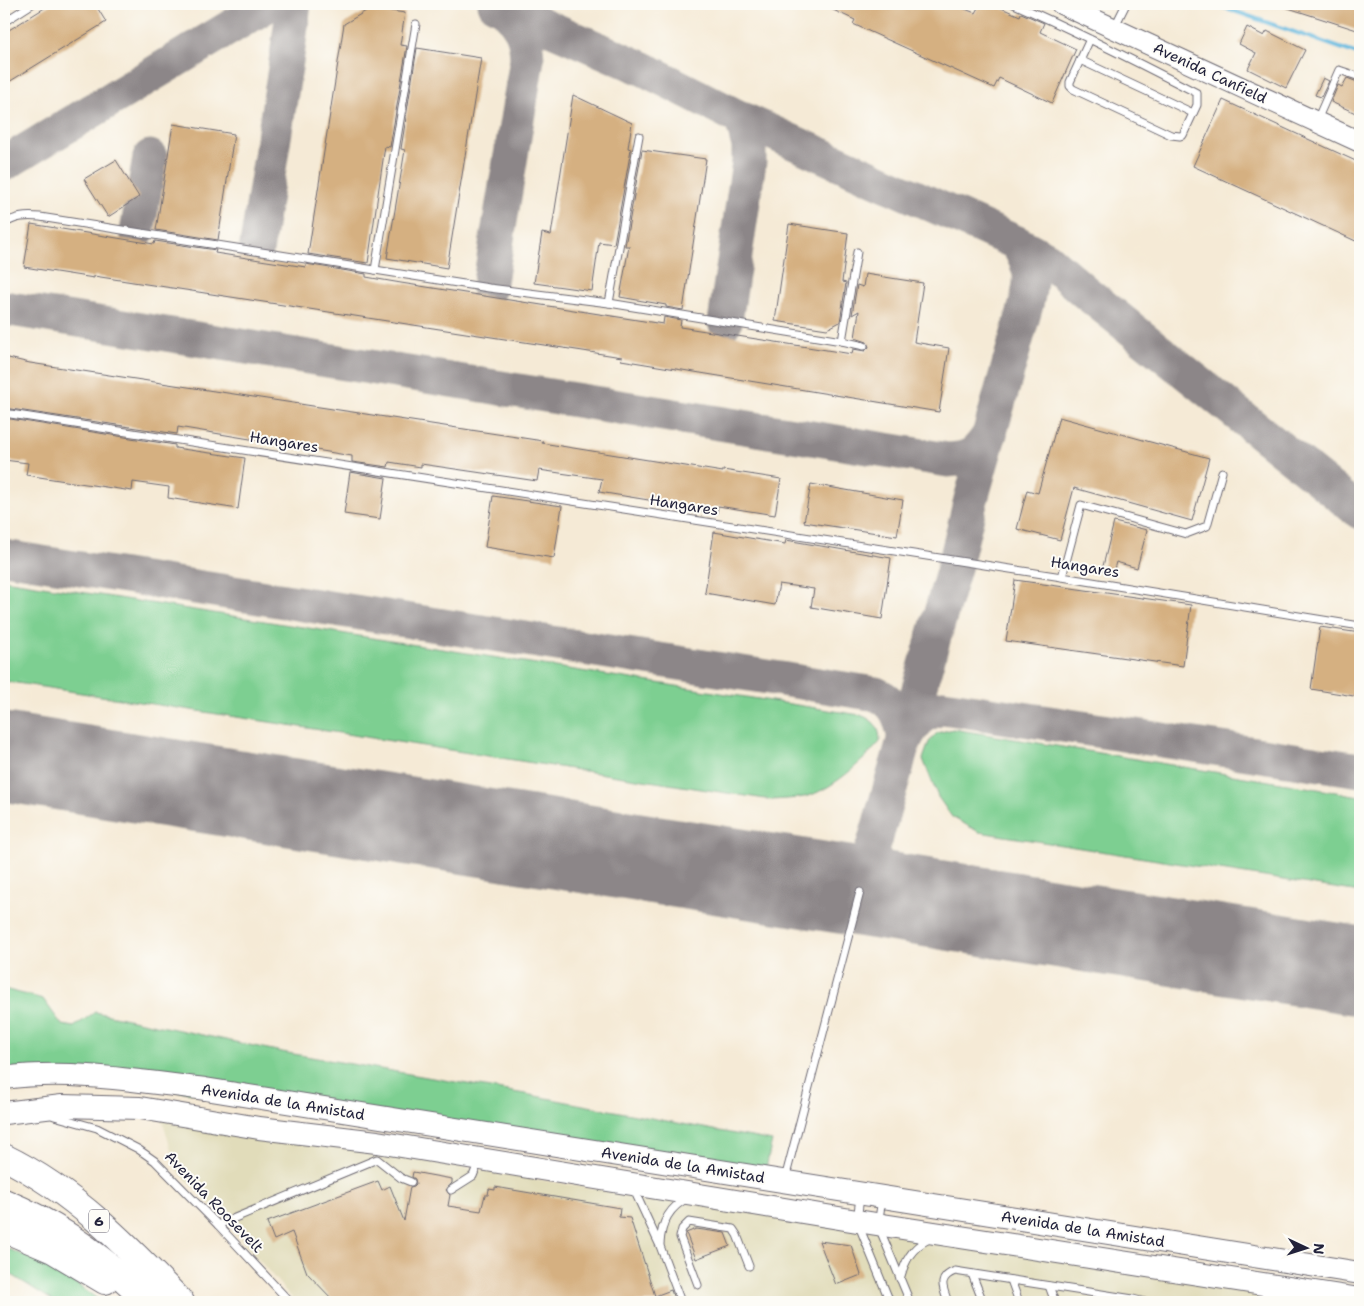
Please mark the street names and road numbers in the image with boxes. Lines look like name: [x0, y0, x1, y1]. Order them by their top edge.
street label: Avenida Canfield: [1150, 38, 1271, 108]
street label: Hangares: [248, 427, 320, 457]
street label: Hangares: [648, 490, 720, 520]
street label: Hangares: [1049, 552, 1121, 582]
street label: Avenida de la Amistad: [200, 1079, 367, 1125]
street label: Avenida de la Amistad: [600, 1142, 767, 1188]
street label: Avenida Roosevelt: [160, 1147, 268, 1257]
street label: Avenida de la Amistad: [1000, 1206, 1167, 1252]
road number: 6: [89, 1210, 109, 1232]

